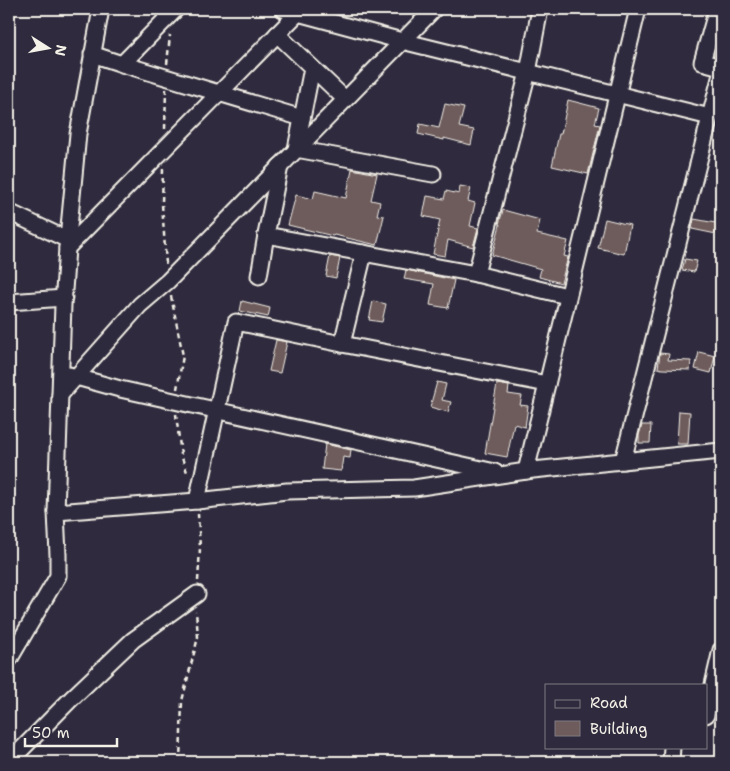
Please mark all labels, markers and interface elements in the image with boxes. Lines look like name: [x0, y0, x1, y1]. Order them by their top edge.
north arrow: [22, 22, 72, 72]
text: N: [51, 43, 71, 58]
legend: [545, 684, 708, 748]
text: Road: [590, 693, 628, 713]
scale bar: [25, 716, 118, 748]
text: Building: [590, 719, 647, 739]
text: 50 m: [32, 723, 70, 743]

